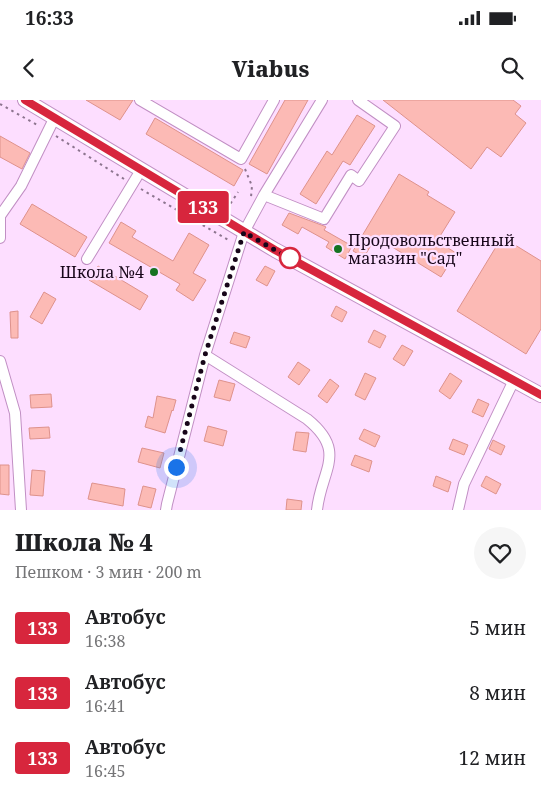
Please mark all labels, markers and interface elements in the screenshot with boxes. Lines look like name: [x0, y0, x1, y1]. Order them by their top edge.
text: 16:33: [25, 5, 74, 31]
text: Viabus: [232, 53, 309, 83]
icon: back: [15, 54, 43, 82]
icon: search: [498, 54, 526, 82]
line badge: 133: [174, 191, 232, 223]
text: 133: [188, 195, 218, 219]
place label: Продовольственный магазин "Сад": [348, 229, 515, 269]
marker: Продовольственный магазин "Сад": [332, 243, 344, 255]
unlabelled marker: [279, 247, 301, 269]
place label: Школа №4: [60, 261, 144, 283]
marker: Школа №4: [148, 266, 160, 278]
your location: [164, 455, 189, 480]
text: Школа № 4: [15, 525, 153, 558]
button: heart: [474, 527, 526, 579]
text: Пешком · 3 мин · 200 m: [15, 561, 202, 583]
text: Автобус: [85, 604, 166, 630]
text: 5 мин: [469, 615, 526, 641]
text: 133: [27, 616, 58, 640]
text: 16:38: [85, 630, 125, 652]
text: Автобус: [85, 669, 166, 695]
text: 8 мин: [469, 680, 526, 706]
text: 133: [27, 681, 58, 705]
text: 16:41: [85, 695, 125, 717]
text: Автобус: [85, 734, 166, 760]
text: 12 мин: [459, 745, 526, 771]
text: 133: [27, 746, 58, 770]
text: 16:45: [85, 760, 125, 782]

